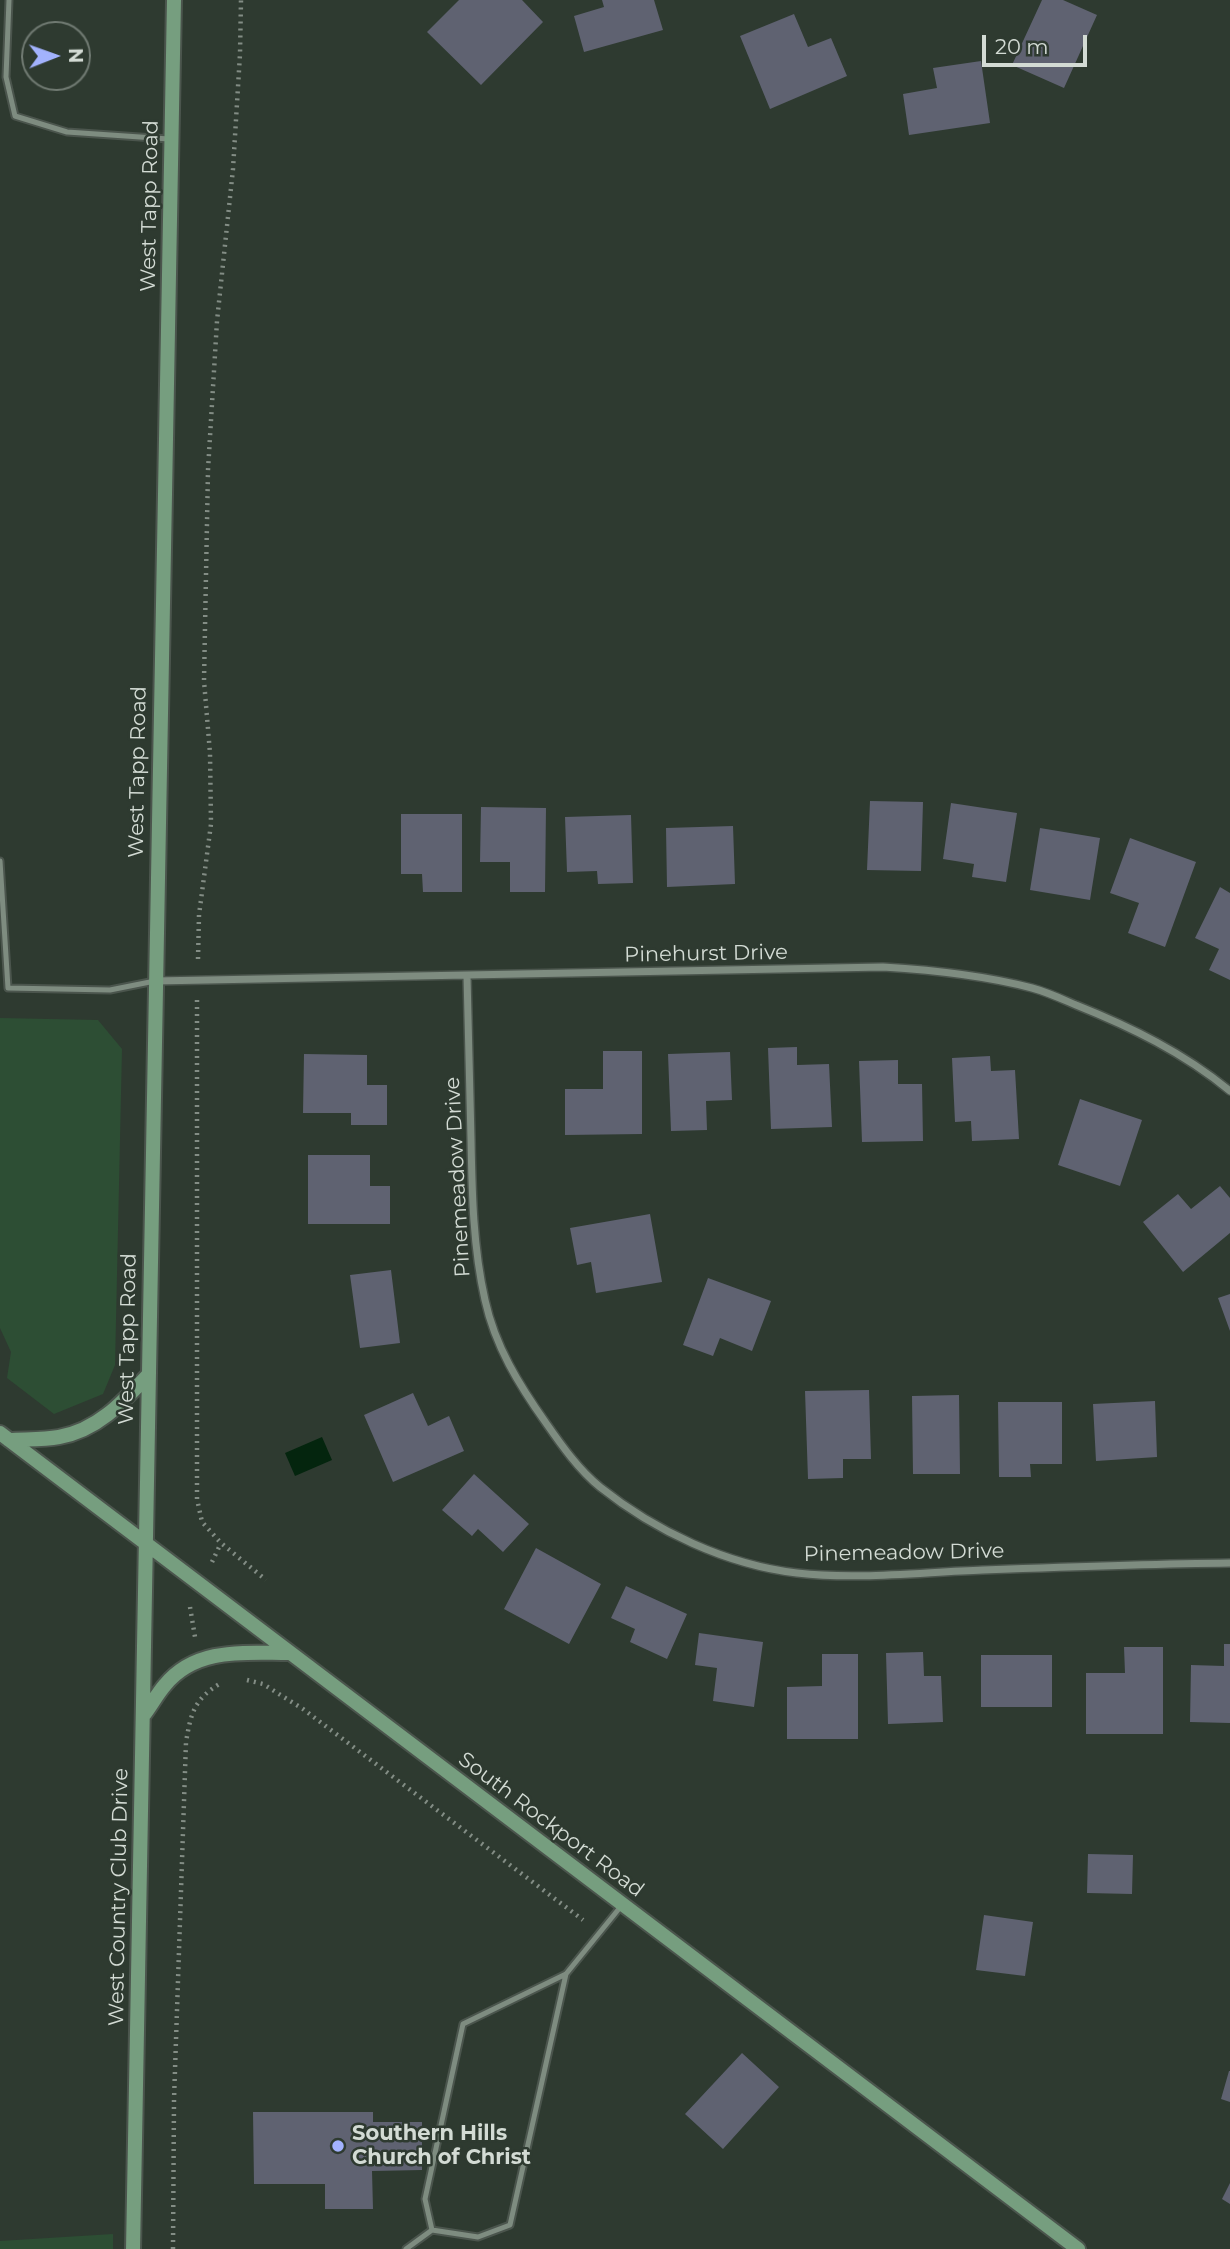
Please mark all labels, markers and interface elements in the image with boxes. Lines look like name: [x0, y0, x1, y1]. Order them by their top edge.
north arrow: [21, 21, 91, 91]
scale bar: [985, 21, 1090, 65]
text: 20 m: [995, 34, 1049, 59]
text: N: [64, 48, 87, 64]
street label: West Tapp Road: [136, 120, 164, 292]
street label: West Tapp Road: [124, 686, 152, 858]
street label: Pinehurst Drive: [624, 940, 788, 968]
street label: Pinemeadow Drive: [440, 1076, 476, 1278]
street label: West Tapp Road: [114, 1253, 142, 1425]
street label: Pinemeadow Drive: [803, 1539, 1005, 1567]
street label: South Rockport Road: [453, 1747, 649, 1903]
street label: West Country Club Drive: [104, 1768, 134, 2026]
place label: Southern Hills Church of Christ: [352, 2121, 531, 2171]
marker: Southern Hills Church of Christ: [330, 2138, 346, 2154]

